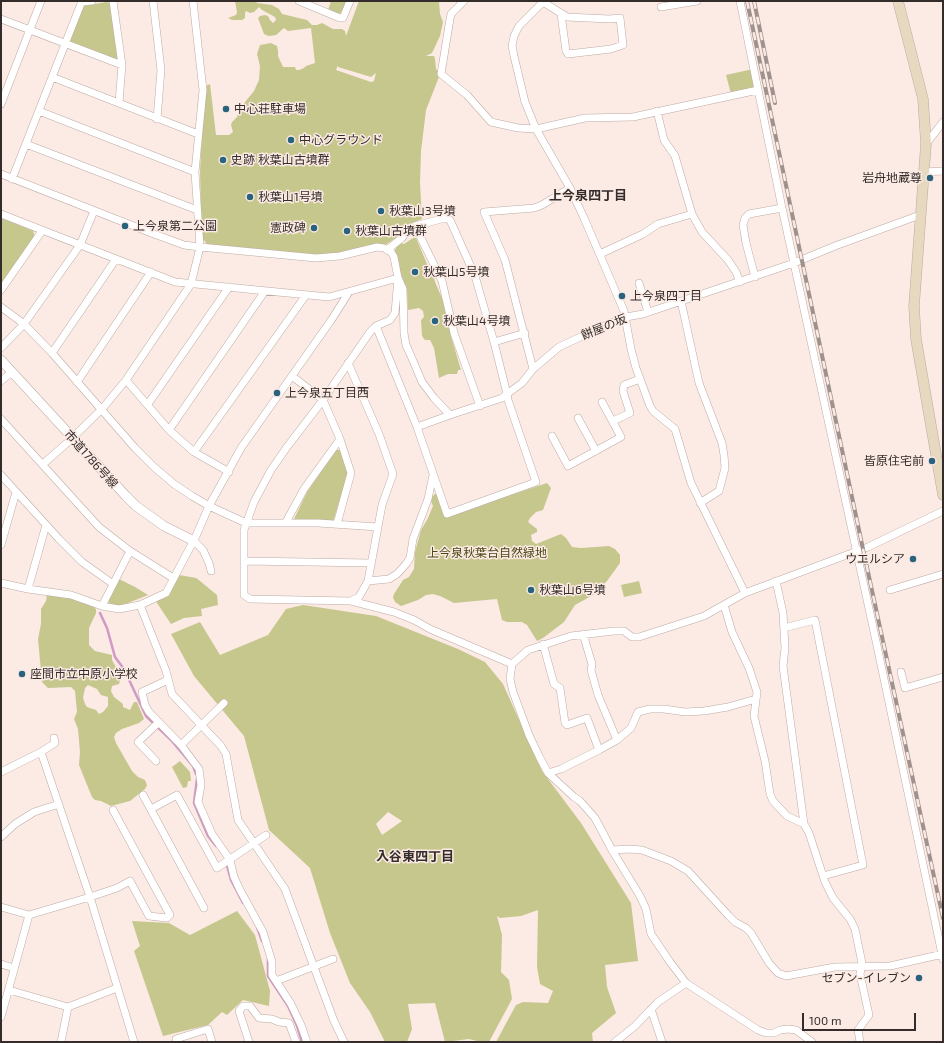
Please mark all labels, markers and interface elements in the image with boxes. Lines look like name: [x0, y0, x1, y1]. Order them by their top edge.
place label: 中心荘駐車場: [234, 102, 306, 116]
marker: 中心荘駐車場: [221, 104, 231, 114]
place label: 中心グラウンド: [299, 133, 383, 147]
marker: 中心グラウンド: [286, 135, 296, 145]
place label: 史跡 秋葉山古墳群: [231, 153, 330, 167]
marker: 史跡 秋葉山古墳群: [218, 155, 228, 165]
place label: 岩舟地蔵尊: [862, 171, 922, 185]
marker: 岩舟地蔵尊: [925, 173, 935, 183]
district label: 上今泉四丁目: [549, 188, 627, 204]
place label: 秋葉山1号墳: [258, 190, 323, 204]
marker: 秋葉山1号墳: [245, 192, 255, 202]
place label: 秋葉山3号墳: [389, 204, 456, 218]
marker: 秋葉山3号墳: [376, 206, 386, 216]
place label: 上今泉第二公園: [133, 219, 217, 233]
marker: 上今泉第二公園: [120, 221, 130, 231]
place label: 憲政碑: [270, 221, 306, 235]
marker: 憲政碑: [309, 223, 319, 233]
place label: 秋葉山古墳群: [355, 224, 427, 238]
marker: 秋葉山古墳群: [342, 226, 352, 236]
place label: 秋葉山5号墳: [423, 265, 489, 279]
marker: 秋葉山5号墳: [410, 267, 420, 277]
place label: 上今泉四丁目: [630, 289, 702, 303]
marker: 上今泉四丁目: [617, 291, 627, 301]
street label: 餅屋の坂: [579, 311, 629, 343]
place label: 秋葉山4号墳: [443, 314, 510, 328]
marker: 秋葉山4号墳: [430, 316, 440, 326]
place label: 上今泉五丁目西: [285, 386, 369, 400]
marker: 上今泉五丁目西: [272, 388, 282, 398]
street label: 市道1786号線: [61, 427, 121, 491]
place label: 皆原住宅前: [864, 454, 924, 468]
marker: 皆原住宅前: [927, 456, 937, 466]
park label: 上今泉秋葉台自然緑地: [427, 546, 547, 560]
place label: ウエルシア: [845, 552, 905, 566]
marker: ウエルシア: [908, 554, 918, 564]
place label: 秋葉山6号墳: [539, 583, 606, 597]
marker: 秋葉山6号墳: [526, 585, 536, 595]
place label: 座間市立中原小学校: [30, 667, 138, 681]
marker: 座間市立中原小学校: [17, 669, 27, 679]
district label: 入谷東四丁目: [376, 849, 454, 865]
place label: セブン-イレブン: [822, 971, 911, 985]
marker: セブン-イレブン: [914, 973, 924, 983]
scale bar: [804, 1005, 918, 1031]
text: 100 m: [809, 1013, 841, 1027]

